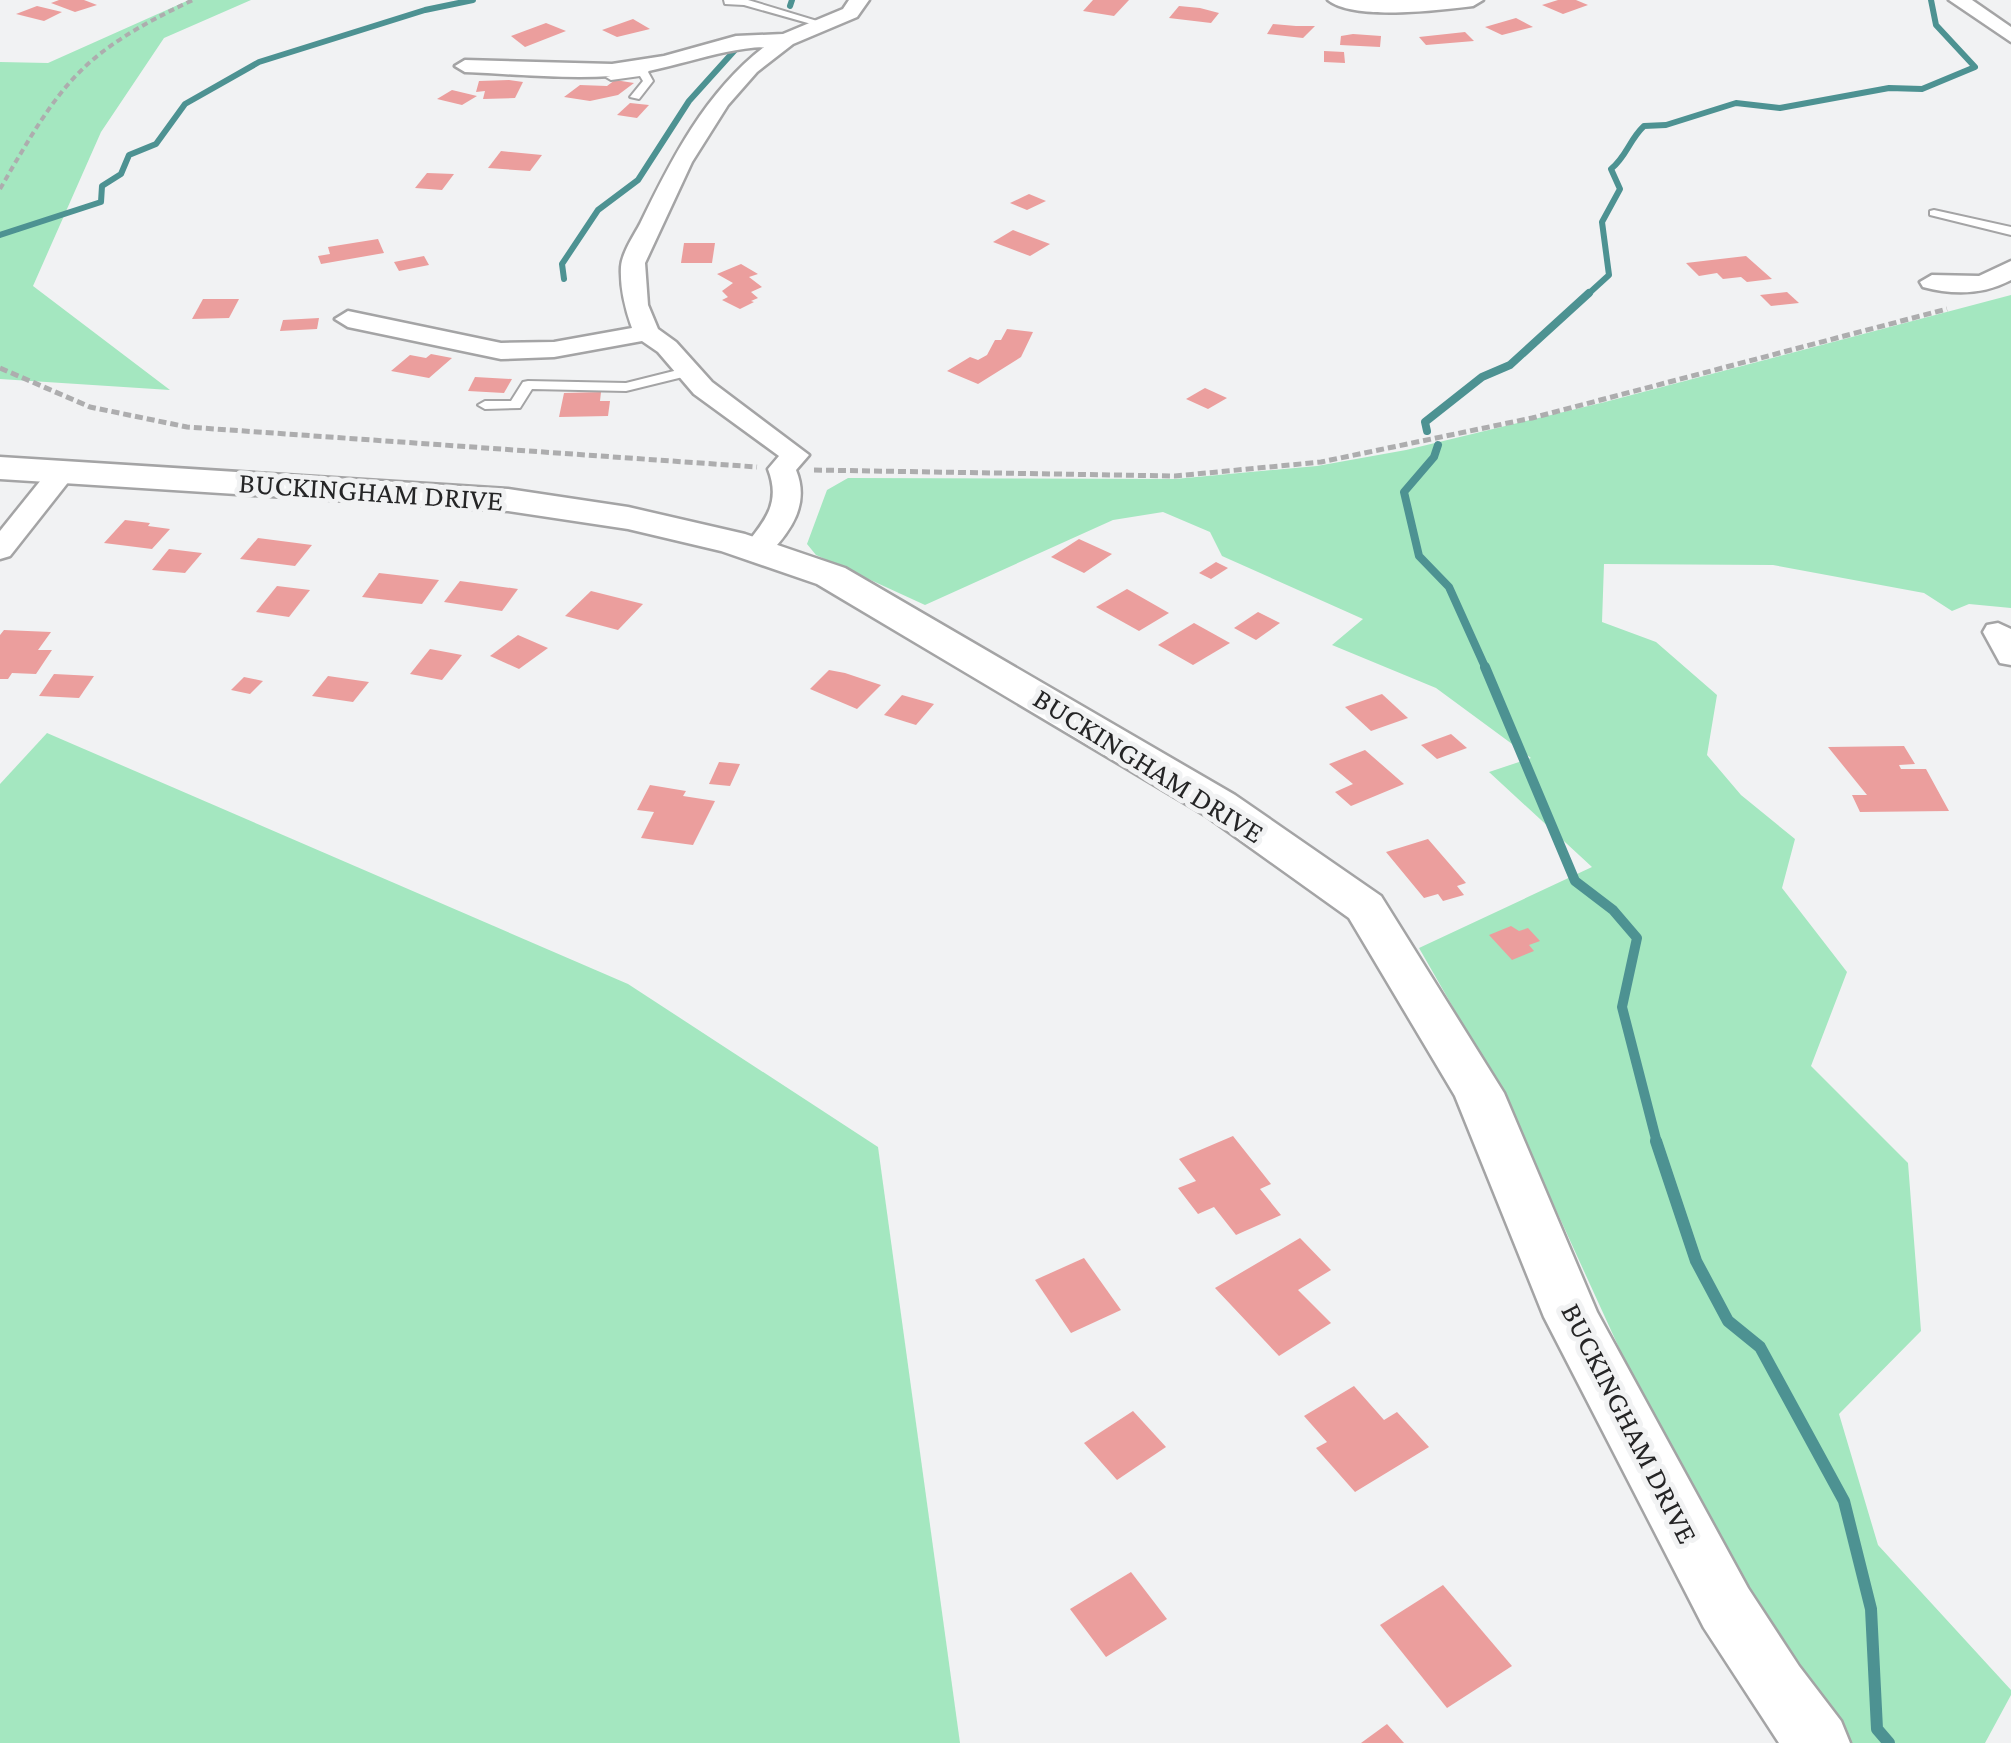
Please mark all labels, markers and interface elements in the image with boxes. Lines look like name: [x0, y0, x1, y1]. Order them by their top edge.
street label: BUCKINGHAM DRIVE: [238, 465, 504, 517]
street label: BUCKINGHAM DRIVE: [1028, 681, 1270, 849]
street label: BUCKINGHAM DRIVE: [1555, 1297, 1705, 1549]

